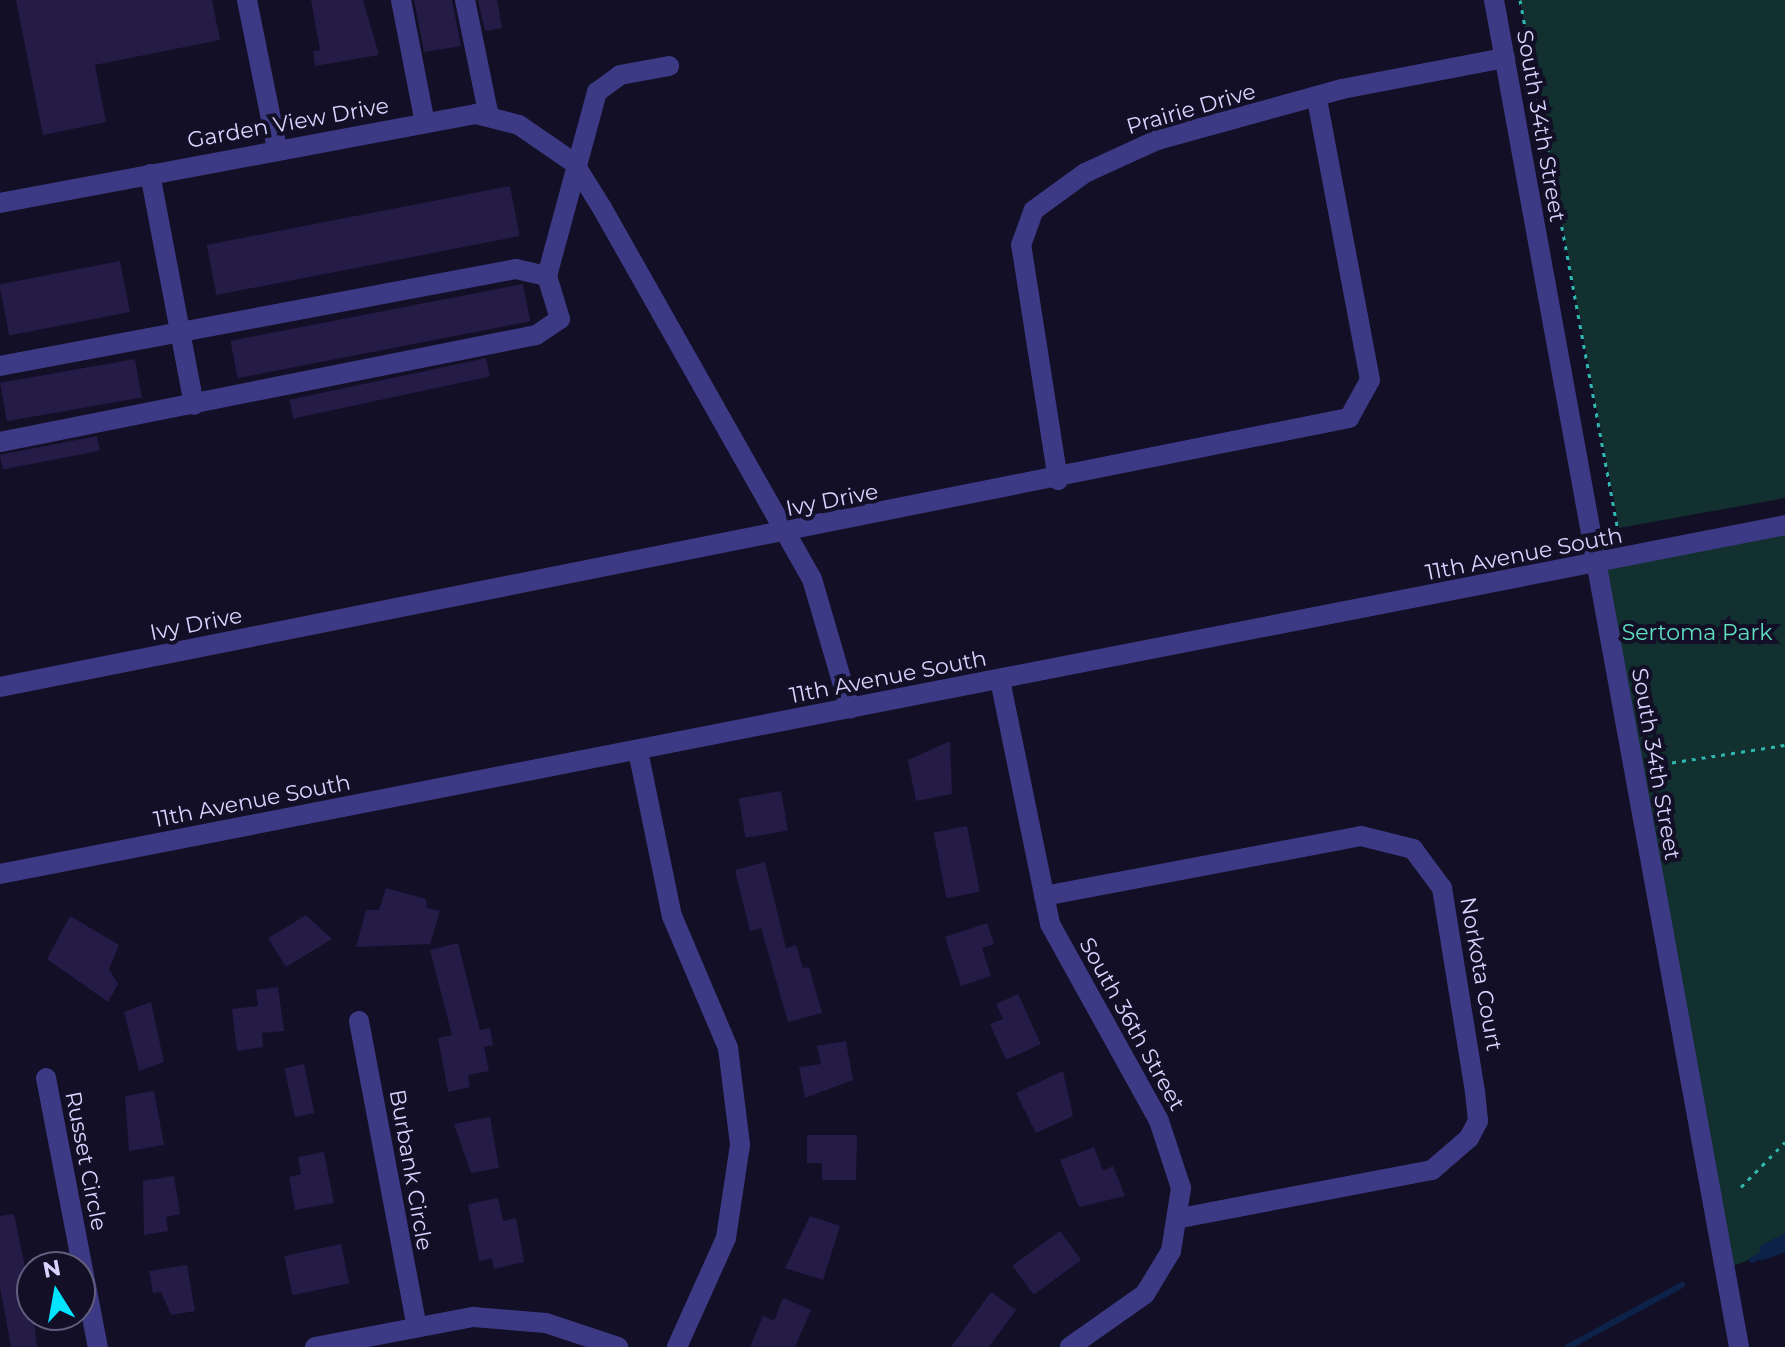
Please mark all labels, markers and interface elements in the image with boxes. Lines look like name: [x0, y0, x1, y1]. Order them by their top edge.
street label: South 34th Street: [1511, 28, 1571, 224]
street label: Prairie Drive: [1123, 78, 1259, 140]
street label: Garden View Drive: [185, 92, 391, 154]
street label: Ivy Drive: [783, 478, 881, 522]
street label: 11th Avenue South: [1423, 522, 1625, 586]
street label: Ivy Drive: [147, 602, 245, 646]
park label: Sertoma Park: [1622, 620, 1772, 646]
street label: 11th Avenue South: [787, 645, 989, 709]
street label: South 34th Street: [1626, 666, 1686, 862]
street label: 11th Avenue South: [151, 769, 353, 833]
street label: Norkota Court: [1454, 895, 1508, 1053]
street label: South 36th Street: [1074, 933, 1190, 1115]
street label: Burbank Circle: [384, 1087, 438, 1253]
street label: Russet Circle: [60, 1089, 112, 1233]
north arrow: [16, 1251, 96, 1331]
text: N: [40, 1254, 63, 1284]

